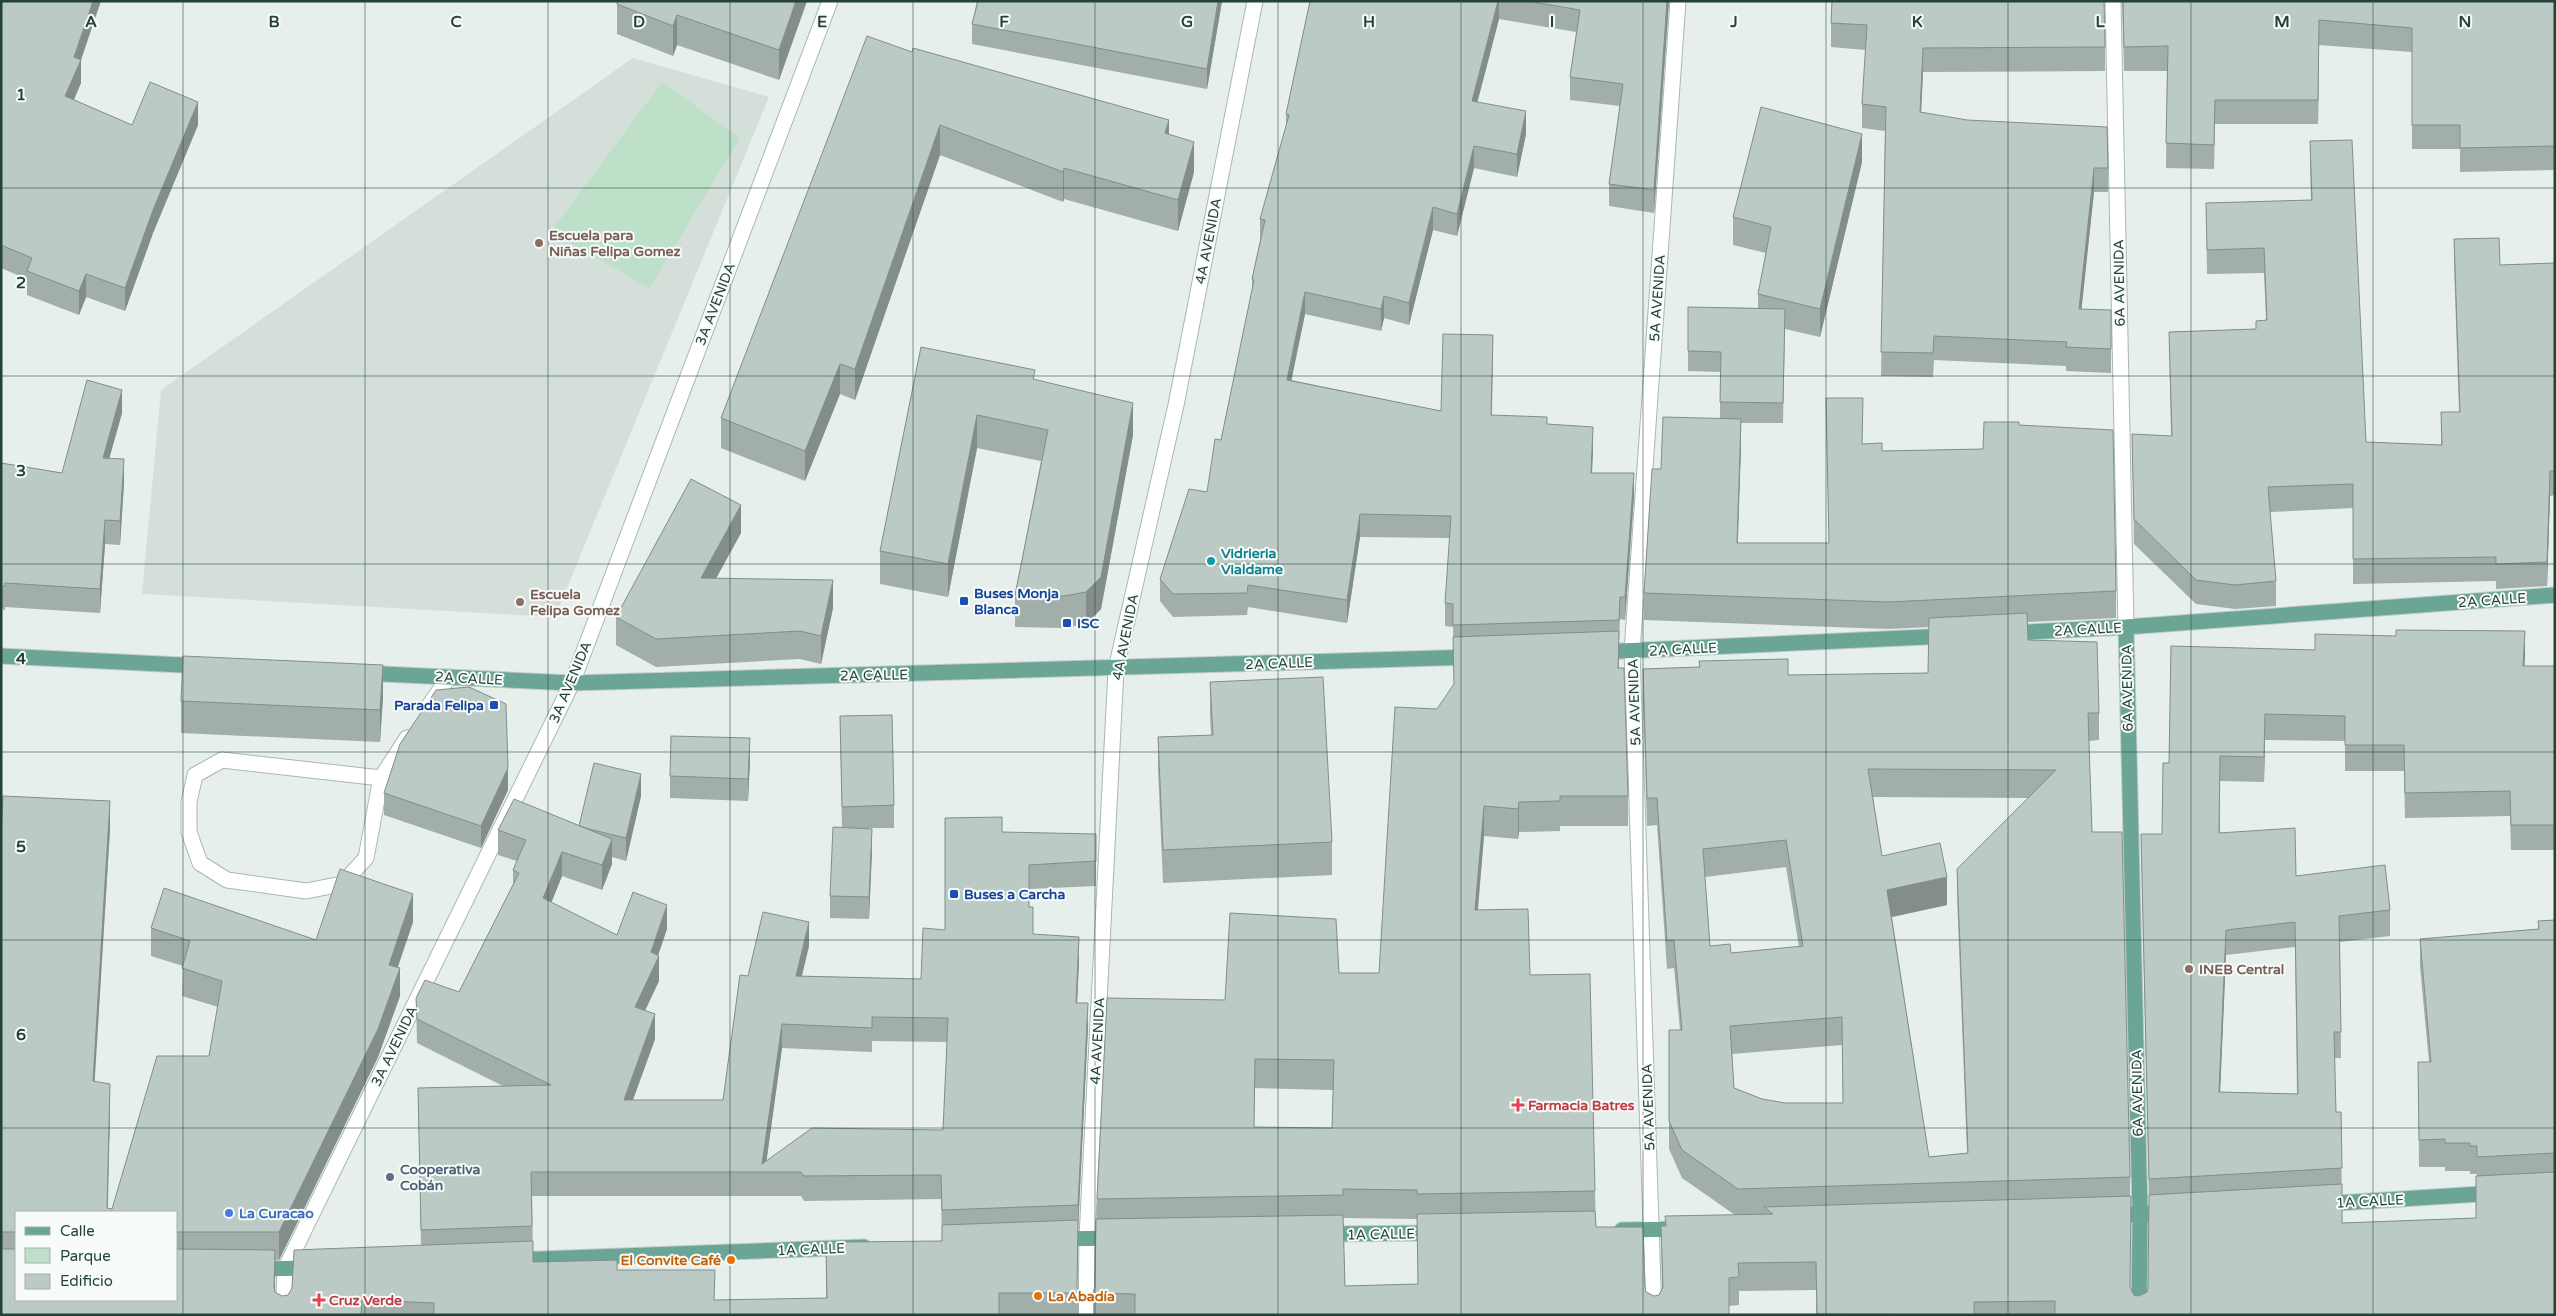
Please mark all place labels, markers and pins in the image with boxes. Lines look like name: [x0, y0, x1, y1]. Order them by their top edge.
place label: Escuela para Niñas Felipa Gomez: [549, 227, 680, 260]
marker: Escuela para Niñas Felipa Gomez: [533, 237, 545, 249]
place label: Vidrieria Vialdame: [1221, 545, 1283, 578]
marker: Vidrieria Vialdame: [1205, 555, 1217, 567]
place label: Buses Monja Blanca: [974, 585, 1059, 618]
place label: Escuela Felipa Gomez: [530, 586, 620, 619]
marker: Buses Monja Blanca: [958, 595, 970, 607]
marker: Escuela Felipa Gomez: [514, 596, 526, 608]
place label: ISC: [1077, 615, 1100, 632]
marker: ISC: [1061, 617, 1073, 629]
place label: Parada Felipa: [394, 697, 484, 714]
marker: Parada Felipa: [488, 699, 500, 711]
place label: Buses a Carcha: [964, 886, 1065, 903]
marker: Buses a Carcha: [948, 888, 960, 900]
place label: INEB Central: [2199, 961, 2284, 978]
marker: INEB Central: [2183, 963, 2195, 975]
place label: Farmacia Batres: [1528, 1097, 1635, 1114]
marker: Farmacia Batres: [1512, 1099, 1524, 1111]
place label: Cooperativa Cobán: [400, 1161, 481, 1194]
marker: Cooperativa Cobán: [384, 1171, 396, 1183]
place label: La Curacao: [239, 1205, 314, 1222]
marker: La Curacao: [223, 1207, 235, 1219]
place label: El Convite Café: [621, 1252, 721, 1269]
marker: El Convite Café: [725, 1254, 737, 1266]
place label: La Abadía: [1048, 1288, 1115, 1305]
marker: La Abadía: [1032, 1290, 1044, 1302]
place label: Cruz Verde: [329, 1292, 402, 1309]
marker: Cruz Verde: [313, 1294, 325, 1306]

